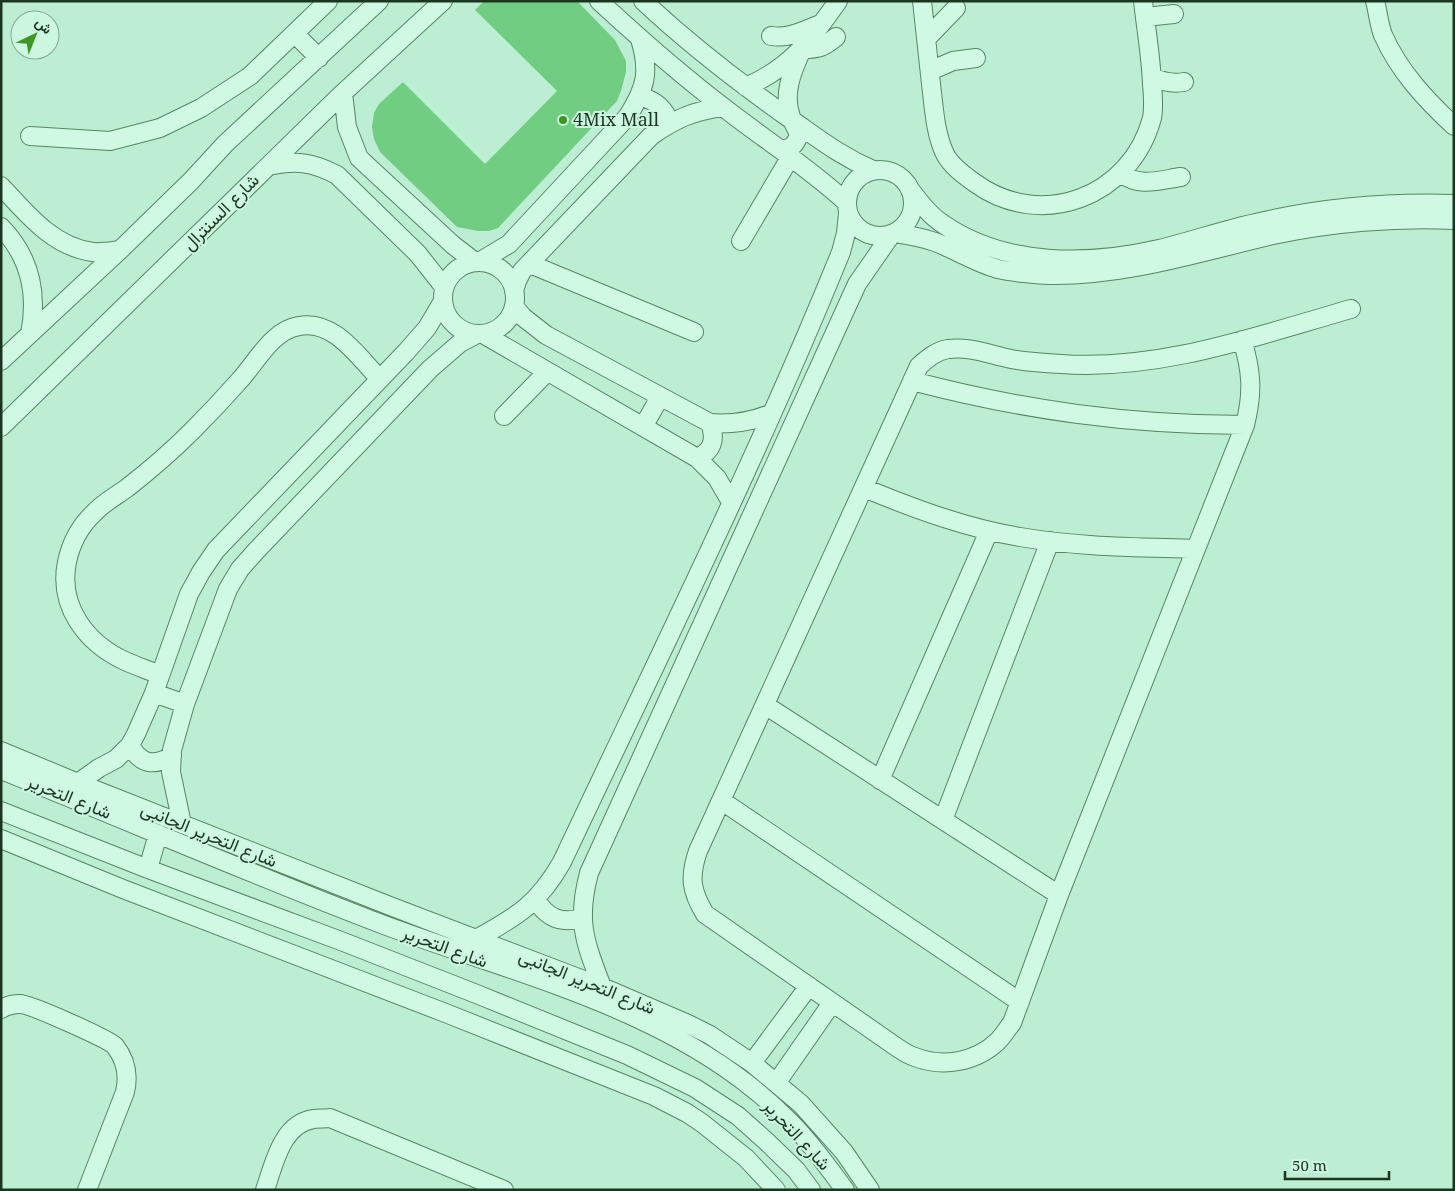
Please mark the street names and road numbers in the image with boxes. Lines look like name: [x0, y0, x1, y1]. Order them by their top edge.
street label: شارع السنترال: [177, 168, 265, 256]
street label: شارع التحرير: [22, 768, 115, 825]
street label: شارع التحرير الجانبى: [137, 796, 281, 873]
street label: شارع التحرير: [398, 919, 491, 974]
street label: شارع التحرير الجانبى: [515, 943, 659, 1020]
street label: شارع التحرير: [757, 1093, 837, 1176]

